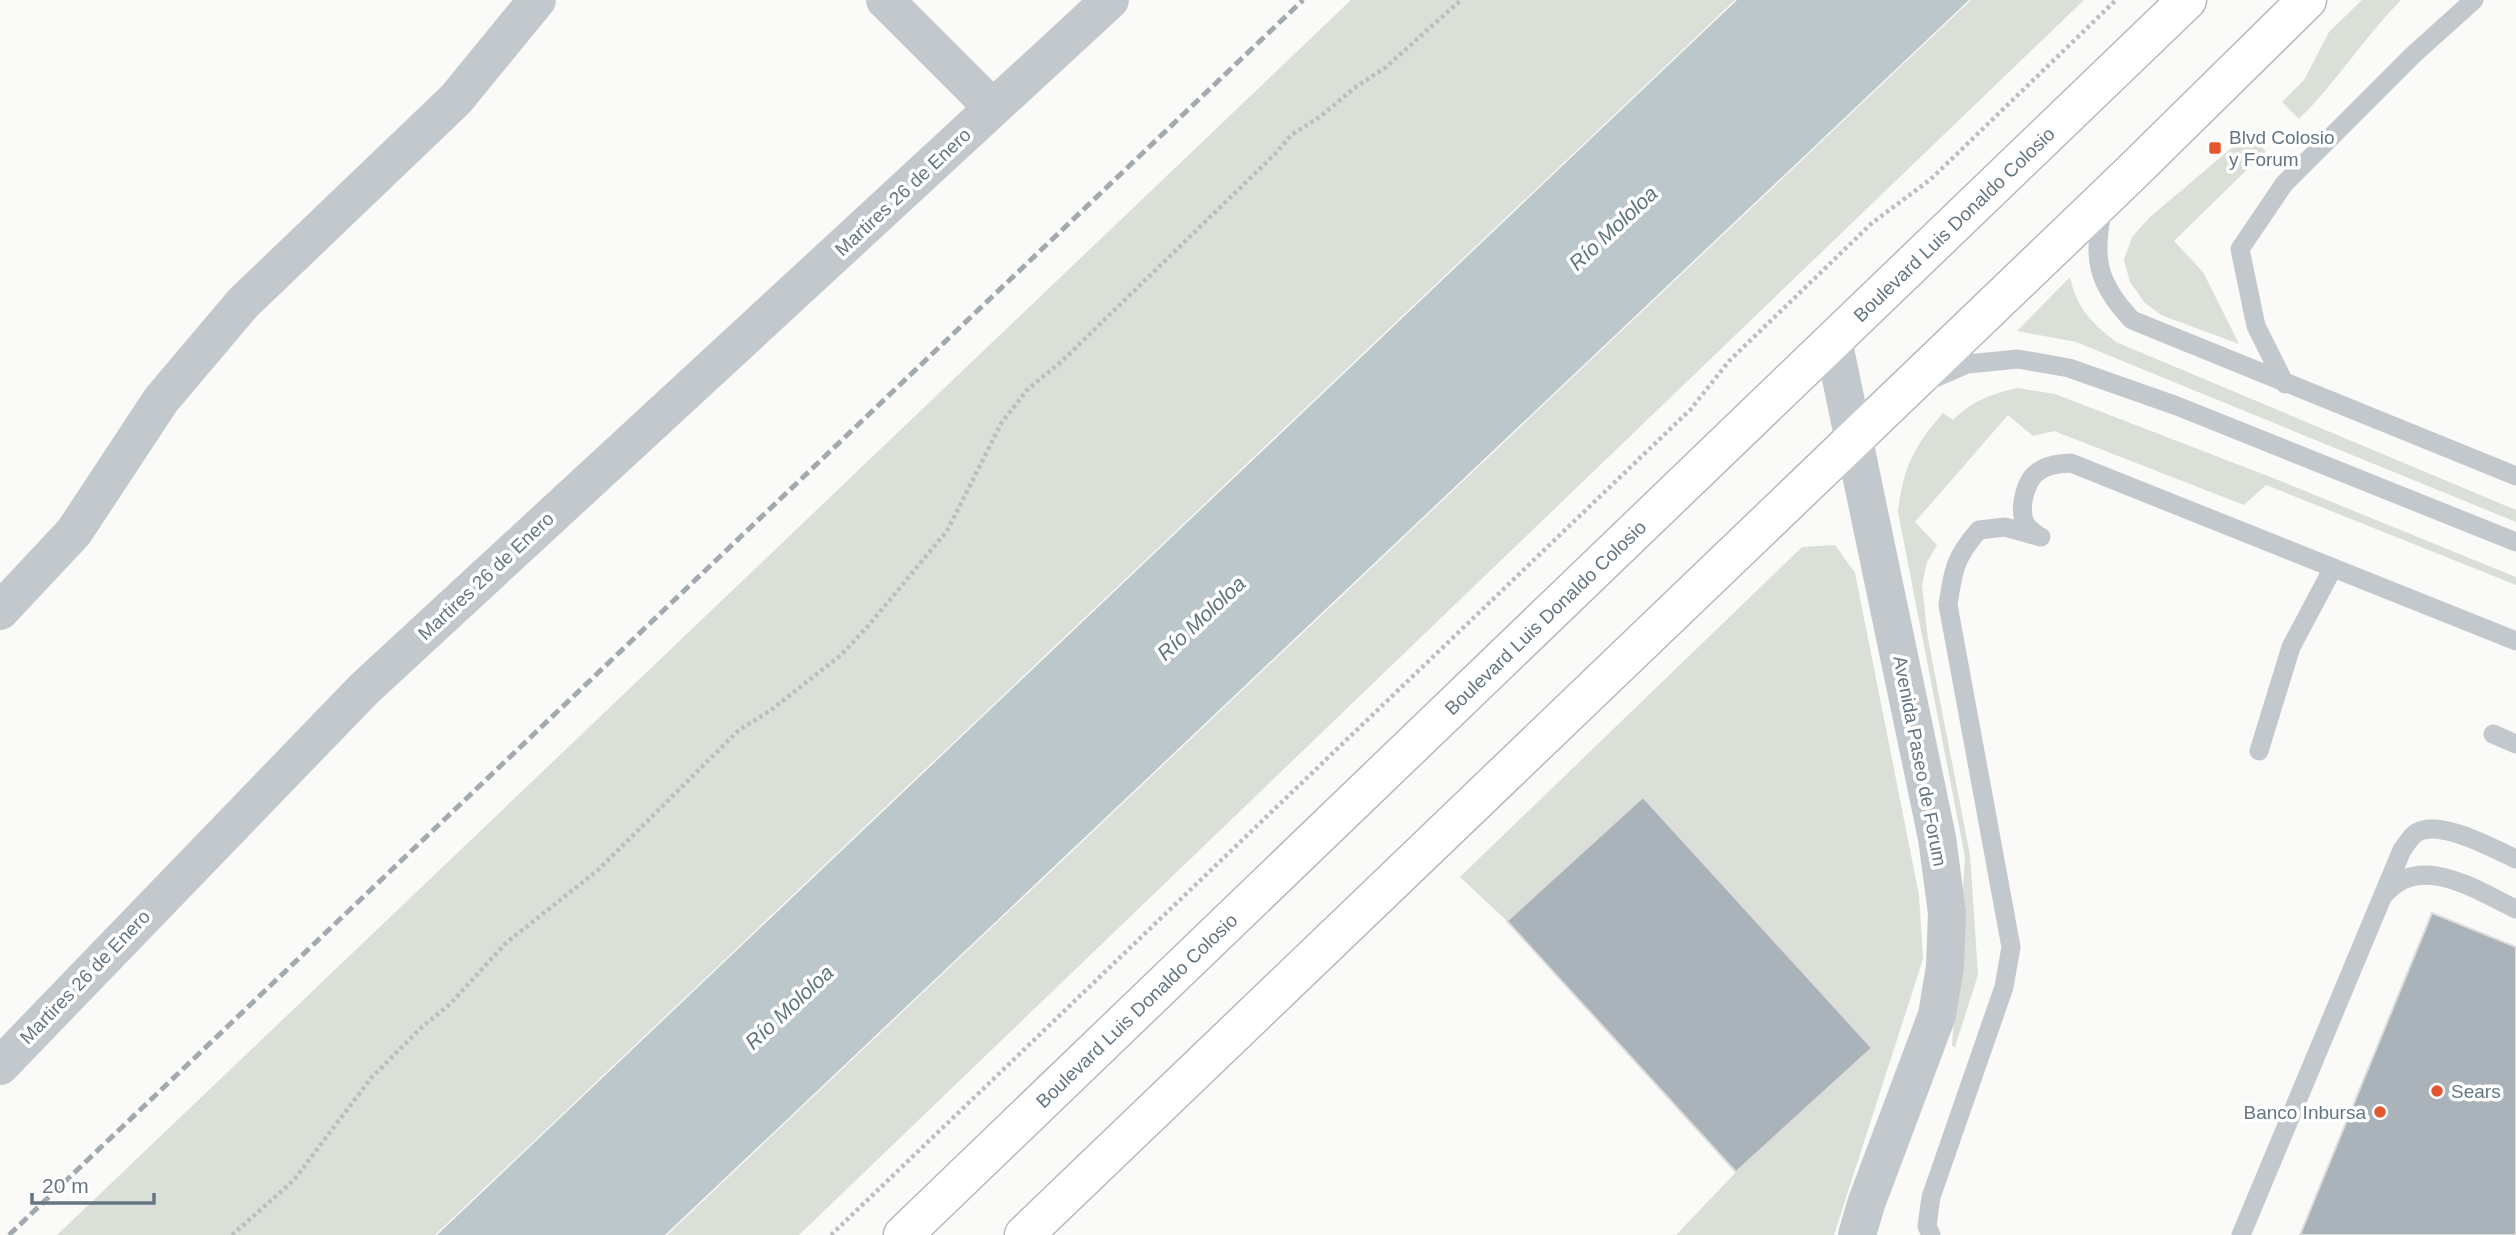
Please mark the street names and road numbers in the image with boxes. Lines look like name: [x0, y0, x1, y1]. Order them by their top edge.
street label: Boulevard Luis Donaldo Colosio: [1849, 123, 2059, 326]
street label: Martires 26 de Enero: [831, 124, 975, 260]
street label: Martires 26 de Enero: [414, 508, 558, 644]
street label: Boulevard Luis Donaldo Colosio: [1440, 516, 1650, 719]
street label: Avenida Paseo de Forum: [1889, 654, 1951, 868]
street label: Martires 26 de Enero: [16, 906, 154, 1048]
street label: Boulevard Luis Donaldo Colosio: [1032, 909, 1241, 1112]

